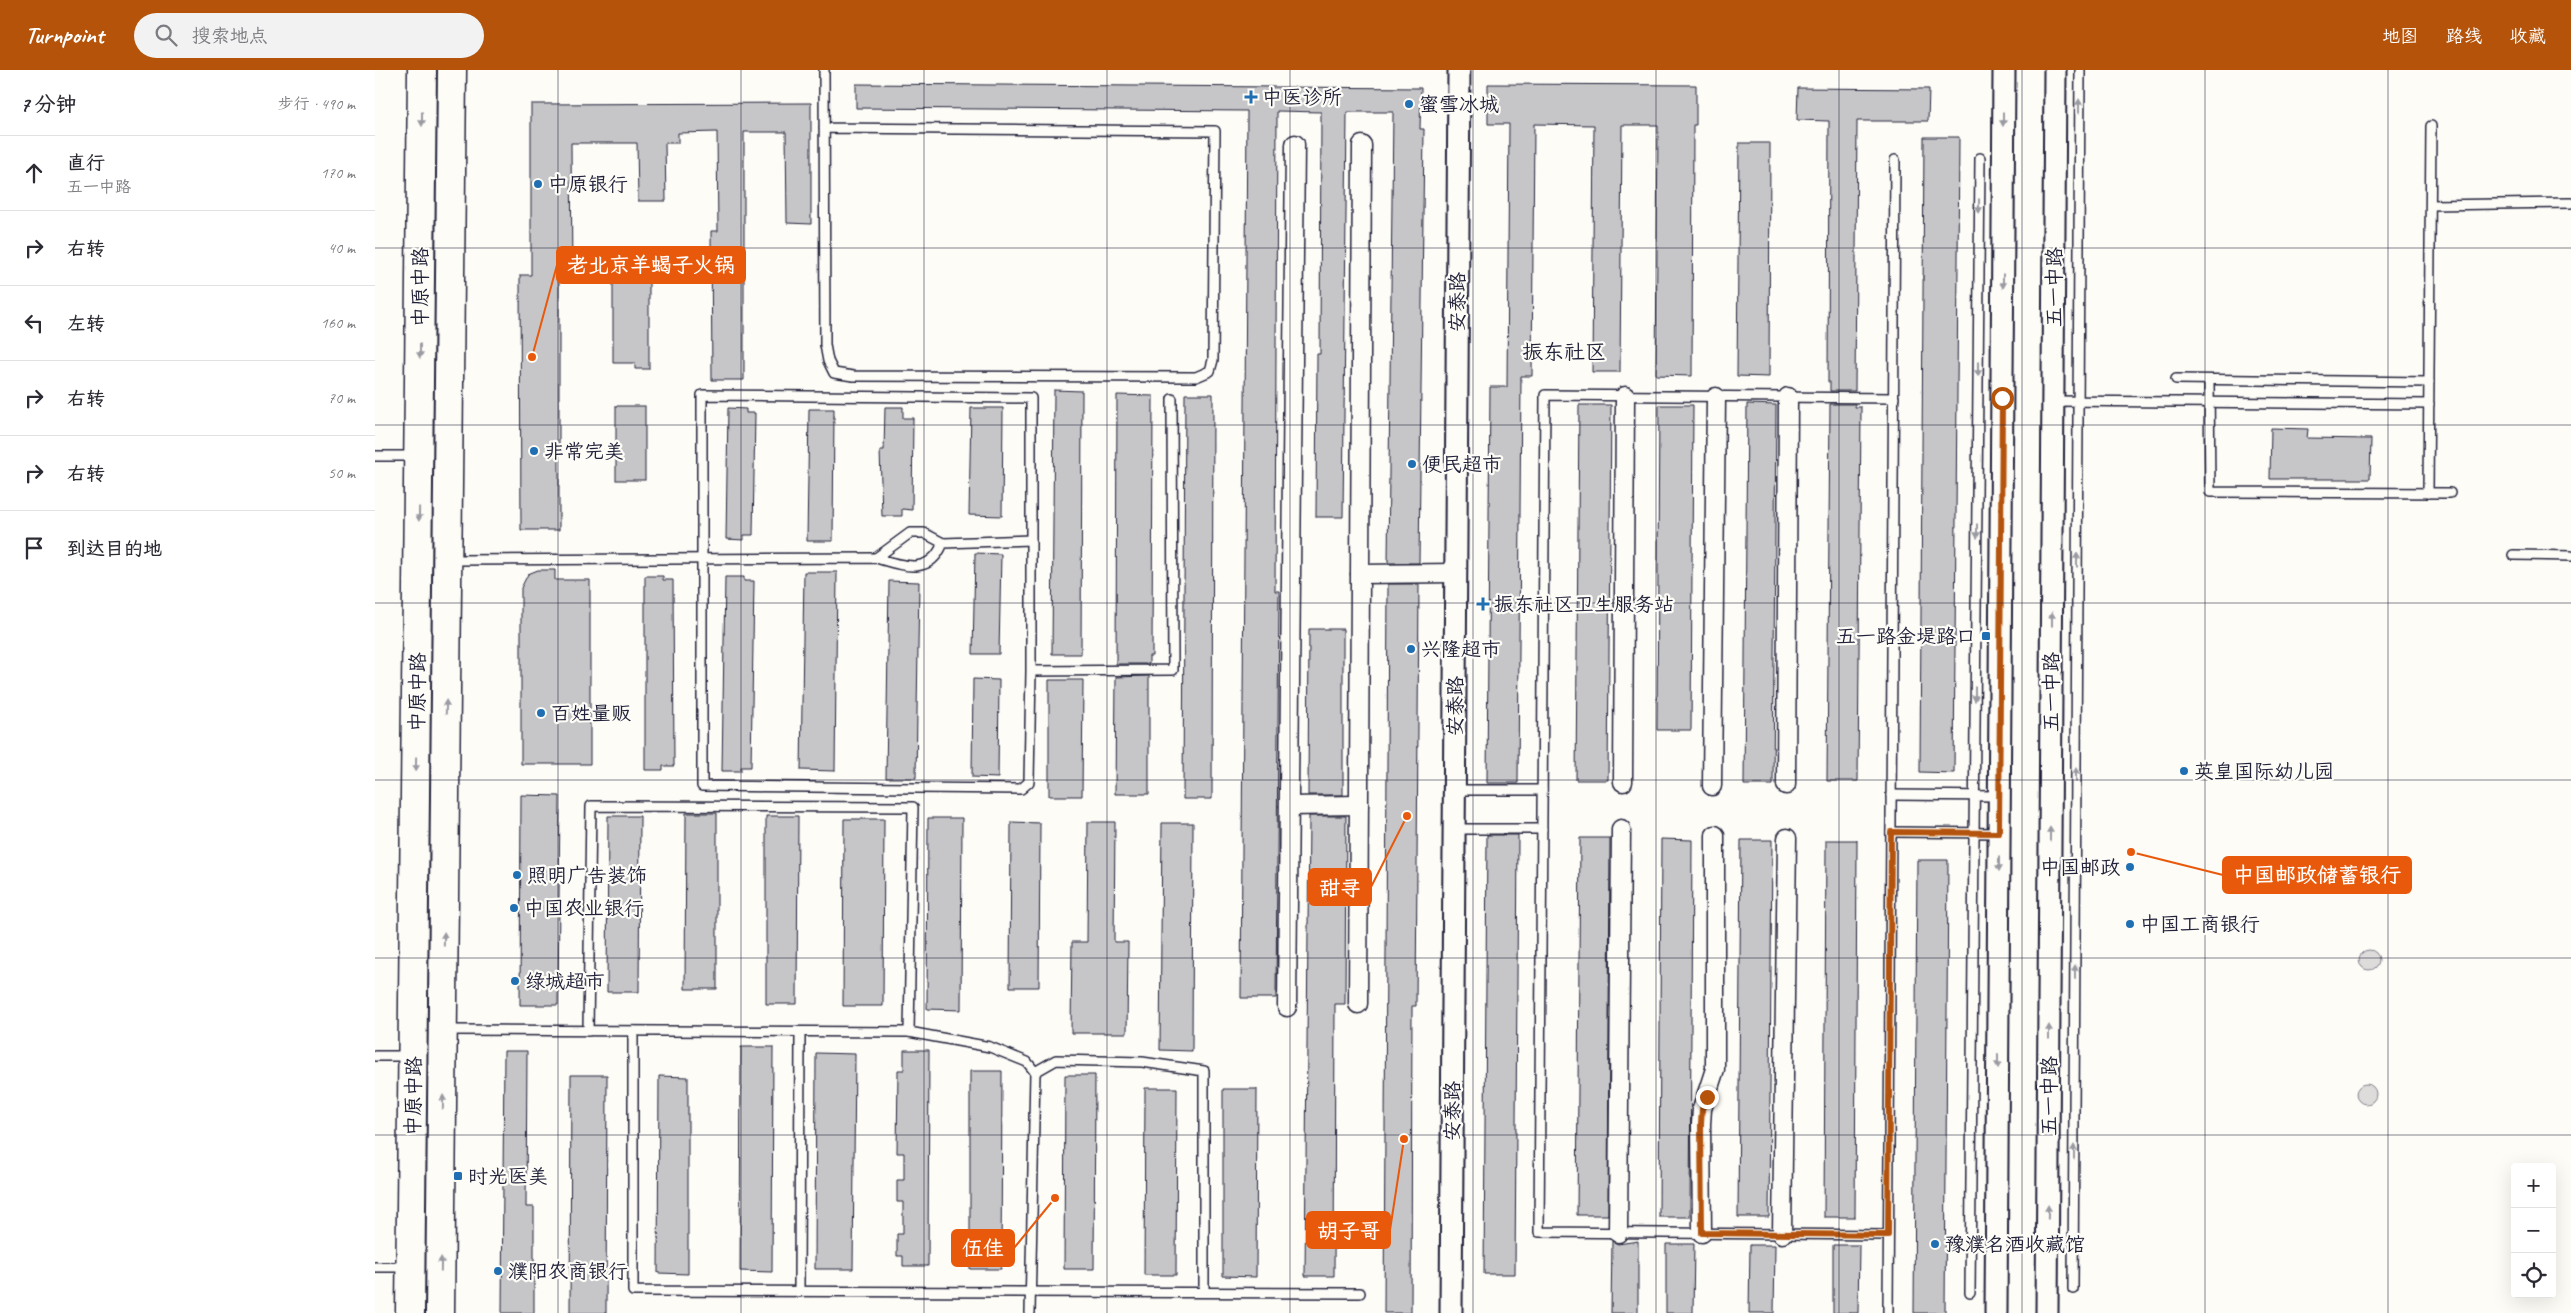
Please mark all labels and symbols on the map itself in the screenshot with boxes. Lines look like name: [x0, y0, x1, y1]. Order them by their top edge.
place label: 中医诊所: [1262, 85, 1342, 110]
marker: 中医诊所: [1244, 90, 1258, 104]
place label: 蜜雪冰城: [1419, 92, 1499, 117]
marker: 蜜雪冰城: [1403, 98, 1415, 110]
one-way arrow: [2075, 98, 2083, 114]
one-way arrow: [417, 111, 425, 127]
one-way arrow: [1999, 111, 2007, 127]
place label: 中原银行: [548, 172, 628, 197]
marker: 中原银行: [532, 178, 544, 190]
one-way arrow: [1975, 199, 1983, 215]
street label: 中原中路: [408, 246, 433, 327]
street label: 五一中路: [2042, 246, 2067, 327]
callout: 老北京羊蝎子火锅: [557, 247, 745, 283]
text: 老北京羊蝎子火锅: [567, 252, 735, 278]
street label: 安泰路: [1445, 271, 1470, 332]
one-way arrow: [1999, 273, 2007, 289]
district label: 振东社区: [1522, 339, 1606, 365]
one-way arrow: [416, 343, 424, 359]
one-way arrow: [1974, 361, 1982, 377]
route start: [1991, 387, 2014, 410]
place label: 非常完美: [544, 439, 624, 464]
marker: 非常完美: [528, 445, 540, 457]
place label: 便民超市: [1422, 452, 1502, 477]
marker: 便民超市: [1406, 458, 1418, 470]
one-way arrow: [415, 506, 423, 522]
one-way arrow: [1972, 524, 1980, 540]
one-way arrow: [2073, 552, 2081, 568]
place label: 振东社区卫生服务站: [1494, 592, 1674, 617]
marker: 振东社区卫生服务站: [1476, 597, 1490, 611]
one-way arrow: [2048, 611, 2056, 627]
place label: 五一路金堤路口: [1836, 624, 1976, 649]
marker: 五一路金堤路口: [1980, 630, 1992, 642]
place label: 兴隆超市: [1421, 637, 1501, 662]
marker: 兴隆超市: [1405, 643, 1417, 655]
street label: 中原中路: [404, 651, 431, 732]
street label: 五一中路: [2039, 651, 2064, 732]
street label: 安泰路: [1443, 675, 1468, 736]
one-way arrow: [1971, 686, 1979, 702]
one-way arrow: [443, 699, 451, 715]
place label: 百姓量贩: [551, 701, 631, 726]
marker: 百姓量贩: [535, 707, 547, 719]
one-way arrow: [412, 756, 420, 772]
place label: 英皇国际幼儿园: [2194, 759, 2334, 784]
marker: 英皇国际幼儿园: [2178, 765, 2190, 777]
one-way arrow: [2072, 767, 2080, 783]
one-way arrow: [2046, 826, 2054, 842]
place label: 中国邮政: [2040, 855, 2120, 880]
one-way arrow: [1995, 856, 2003, 872]
callout: 中国邮政储蓄银行: [2223, 857, 2411, 893]
marker: 中国邮政: [2124, 861, 2136, 873]
text: 中国邮政储蓄银行: [2233, 862, 2401, 888]
place label: 照明广告装饰: [527, 863, 647, 888]
marker: 照明广告装饰: [511, 869, 523, 881]
callout: 甜寻: [1309, 869, 1371, 905]
text: 甜寻: [1319, 875, 1361, 901]
place label: 中国农业银行: [524, 896, 644, 921]
marker: 中国农业银行: [508, 902, 520, 914]
place label: 中国工商银行: [2140, 912, 2260, 937]
marker: 中国工商银行: [2124, 918, 2136, 930]
one-way arrow: [440, 931, 448, 947]
one-way arrow: [2071, 964, 2079, 980]
place label: 绿城超市: [525, 969, 605, 994]
marker: 绿城超市: [509, 975, 521, 987]
one-way arrow: [2045, 1024, 2053, 1040]
one-way arrow: [1994, 1053, 2002, 1069]
street label: 中原中路: [400, 1055, 427, 1136]
street label: 五一中路: [2037, 1055, 2062, 1136]
street label: 安泰路: [1440, 1080, 1465, 1141]
route end: [1696, 1086, 1719, 1109]
one-way arrow: [439, 1094, 447, 1110]
one-way arrow: [2070, 1144, 2078, 1160]
place label: 时光医美: [468, 1164, 548, 1189]
marker: 时光医美: [452, 1170, 464, 1182]
one-way arrow: [2044, 1204, 2052, 1220]
callout: 胡子哥: [1307, 1212, 1390, 1248]
text: 胡子哥: [1318, 1218, 1381, 1244]
callout: 伍佳: [952, 1230, 1014, 1266]
place label: 豫濮名酒收藏馆: [1945, 1232, 2085, 1257]
text: 伍佳: [962, 1235, 1004, 1261]
marker: 豫濮名酒收藏馆: [1929, 1238, 1941, 1250]
one-way arrow: [437, 1256, 445, 1272]
place label: 濮阳农商银行: [508, 1259, 628, 1284]
marker: 濮阳农商银行: [492, 1265, 504, 1277]

